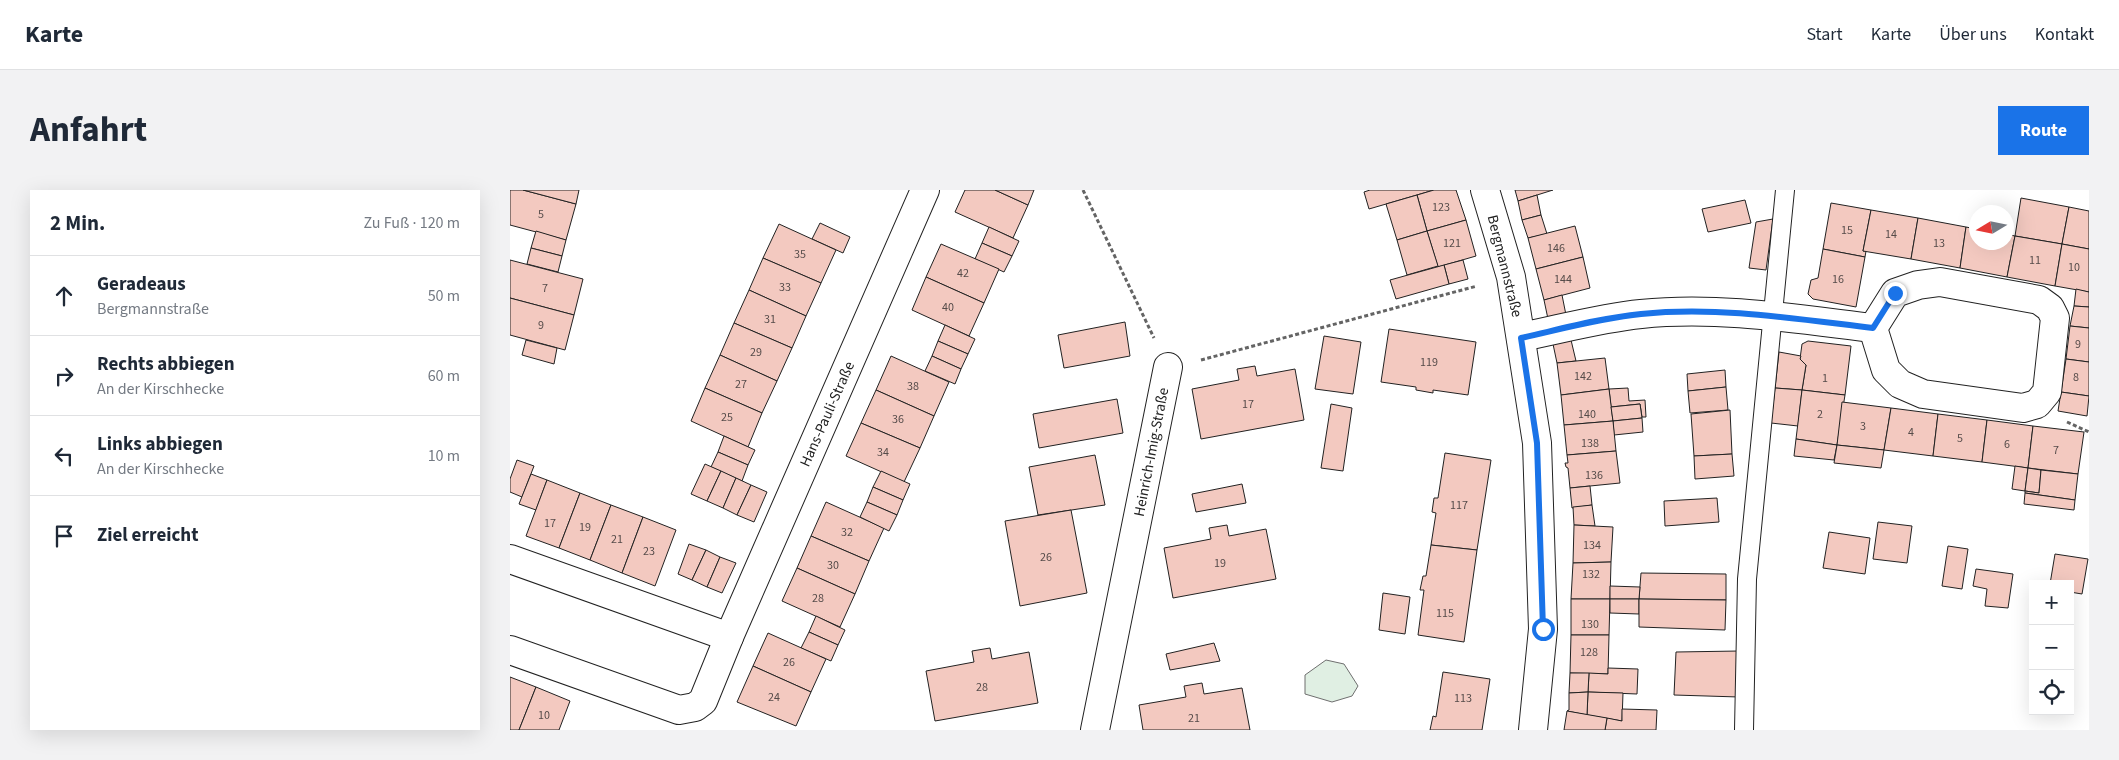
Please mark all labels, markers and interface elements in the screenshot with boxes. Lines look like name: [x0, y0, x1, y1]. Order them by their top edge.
text: Karte: [25, 17, 83, 52]
text: Start: [1806, 22, 1843, 47]
text: Karte: [1871, 22, 1911, 47]
text: Über uns: [1939, 22, 2007, 47]
text: Kontakt: [2035, 22, 2094, 47]
text: Anfahrt: [30, 105, 147, 155]
button: Route: [1998, 106, 2089, 155]
house number: 123: [1432, 199, 1450, 216]
north arrow: [1969, 205, 2014, 250]
house number: 5: [538, 206, 544, 223]
text: 2 Min.: [50, 208, 105, 238]
text: Zu Fuß · 120 m: [364, 212, 460, 234]
street label: Bergmannstraße: [1482, 213, 1527, 320]
house number: 15: [1841, 222, 1853, 239]
house number: 14: [1885, 226, 1897, 243]
house number: 121: [1443, 235, 1461, 252]
house number: 13: [1933, 235, 1945, 252]
house number: 146: [1547, 240, 1565, 257]
house number: 35: [794, 246, 806, 263]
house number: 11: [2029, 252, 2041, 269]
house number: 10: [2068, 259, 2080, 276]
house number: 42: [957, 265, 969, 282]
text: Geradeaus: [97, 271, 186, 298]
house number: 144: [1554, 271, 1572, 288]
house number: 16: [1832, 271, 1844, 288]
house number: 33: [779, 279, 791, 296]
house number: 7: [542, 280, 548, 297]
icon: ahead: [50, 282, 78, 310]
route end: [1884, 282, 1907, 305]
text: 50 m: [428, 285, 460, 307]
text: Bergmannstraße: [97, 298, 209, 320]
house number: 40: [942, 299, 954, 316]
house number: 31: [764, 311, 776, 328]
house number: 9: [538, 317, 544, 334]
house number: 9: [2075, 336, 2081, 353]
house number: 29: [750, 344, 762, 361]
text: Rechts abbiegen: [97, 351, 235, 378]
house number: 119: [1420, 354, 1438, 371]
street label: Hans-Pauli-Straße: [795, 358, 860, 470]
icon: right: [50, 362, 78, 390]
text: 60 m: [428, 365, 460, 387]
house number: 142: [1574, 368, 1592, 385]
house number: 8: [2073, 369, 2079, 386]
house number: 1: [1822, 370, 1828, 387]
house number: 27: [735, 376, 747, 393]
text: An der Kirschhecke: [97, 378, 224, 400]
house number: 38: [907, 378, 919, 395]
street label: Heinrich-Imig-Straße: [1129, 386, 1174, 518]
house number: 17: [1242, 396, 1254, 413]
house number: 140: [1578, 406, 1596, 423]
house number: 2: [1817, 406, 1823, 423]
house number: 25: [721, 409, 733, 426]
house number: 36: [892, 411, 904, 428]
house number: 3: [1860, 418, 1866, 435]
house number: 4: [1908, 424, 1914, 441]
house number: 5: [1957, 430, 1963, 447]
text: Links abbiegen: [97, 431, 223, 458]
house number: 138: [1581, 435, 1599, 452]
house number: 6: [2004, 436, 2010, 453]
icon: left: [50, 442, 78, 470]
house number: 7: [2053, 442, 2059, 459]
house number: 34: [877, 444, 889, 461]
text: 10 m: [428, 445, 460, 467]
text: An der Kirschhecke: [97, 458, 224, 480]
house number: 136: [1585, 467, 1603, 484]
house number: 117: [1450, 497, 1468, 514]
house number: 17: [544, 515, 556, 532]
house number: 19: [579, 519, 591, 536]
icon: arrive: [50, 522, 78, 550]
text: Ziel erreicht: [97, 522, 198, 549]
house number: 32: [841, 524, 853, 541]
house number: 21: [611, 531, 623, 548]
house number: 134: [1583, 537, 1601, 554]
house number: 23: [643, 543, 655, 560]
house number: 26: [1040, 549, 1052, 566]
house number: 19: [1214, 555, 1226, 572]
house number: 30: [827, 557, 839, 574]
house number: 132: [1582, 566, 1600, 583]
map controls: [2029, 580, 2074, 715]
button: +: [2029, 580, 2074, 625]
house number: 28: [812, 590, 824, 607]
house number: 115: [1436, 605, 1454, 622]
house number: 130: [1581, 616, 1599, 633]
route start: [1532, 618, 1555, 641]
button: −: [2029, 625, 2074, 670]
house number: 128: [1580, 644, 1598, 661]
house number: 26: [783, 654, 795, 671]
button: locate: [2029, 670, 2074, 715]
house number: 28: [976, 679, 988, 696]
house number: 24: [768, 689, 780, 706]
house number: 113: [1454, 690, 1472, 707]
house number: 10: [538, 707, 550, 724]
house number: 21: [1188, 710, 1200, 727]

